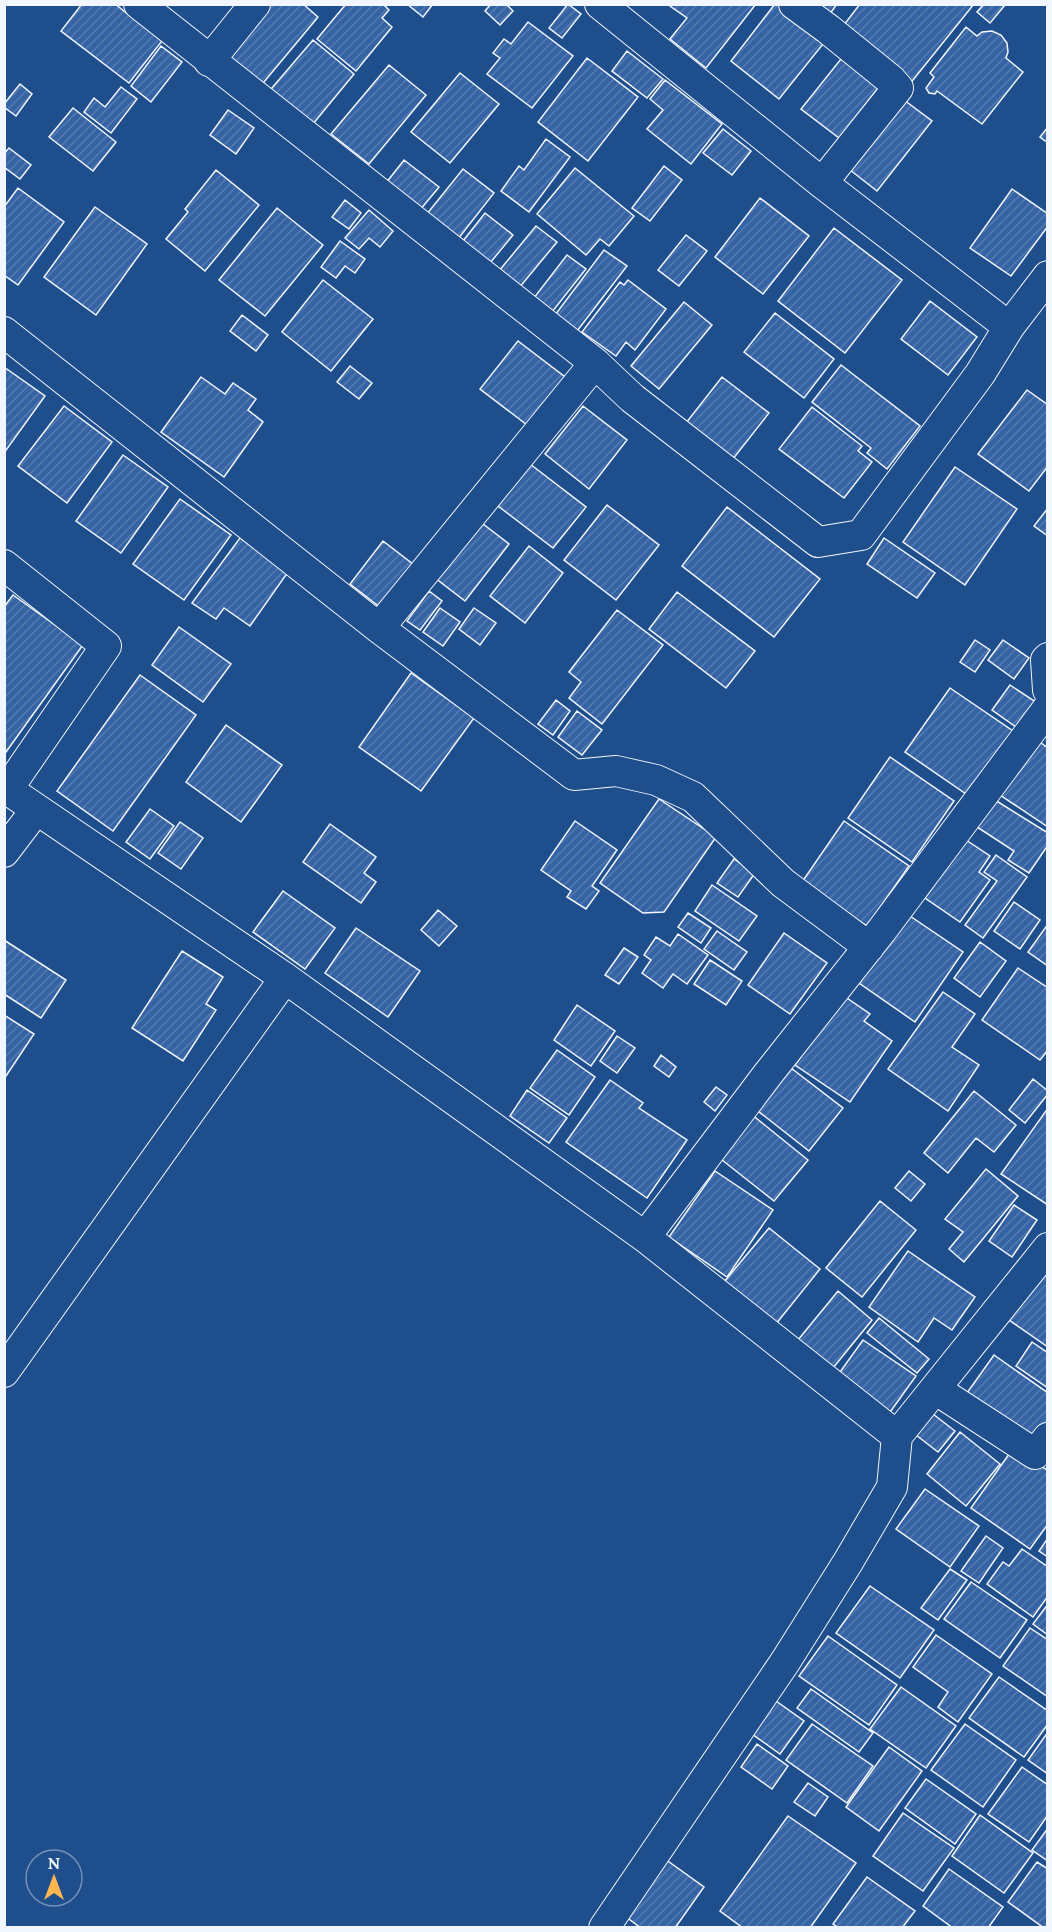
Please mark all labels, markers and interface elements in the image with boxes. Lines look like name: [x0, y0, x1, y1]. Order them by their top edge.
north arrow: [24, 1848, 84, 1908]
text: N: [48, 1853, 60, 1873]

